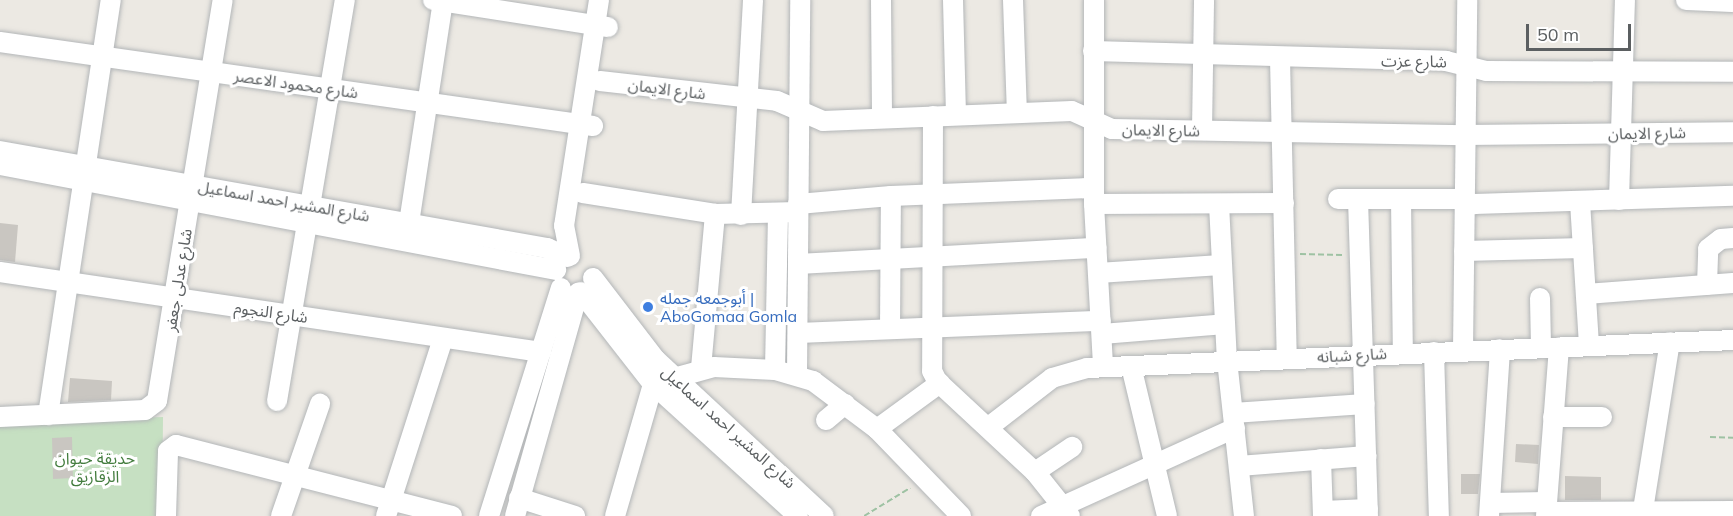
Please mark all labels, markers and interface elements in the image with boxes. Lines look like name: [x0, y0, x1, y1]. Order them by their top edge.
scale bar: [1529, 12, 1634, 50]
text: 50 m: [1537, 23, 1579, 46]
street label: شارع عزت: [1381, 51, 1447, 71]
street label: شارع محمود الاعصر: [233, 66, 359, 102]
street label: شارع الايمان: [627, 75, 707, 103]
street label: شارع الايمان: [1122, 120, 1200, 140]
street label: شارع الايمان: [1608, 123, 1686, 143]
street label: شارع المشير احمد اسماعيل: [197, 176, 371, 226]
street label: شارع عدلى جعفر: [160, 227, 196, 333]
place label: أبوجمعه جمله | AboGomaa Gomla: [660, 288, 797, 326]
street label: شارع النجوم: [233, 297, 309, 327]
marker: أبوجمعه جمله | AboGomaa Gomla: [641, 300, 655, 314]
street label: شارع شبانه: [1316, 344, 1388, 366]
street label: شارع المشير احمد اسماعيل: [658, 362, 800, 492]
park label: حديقة حيوان الزقازيق: [55, 448, 135, 486]

